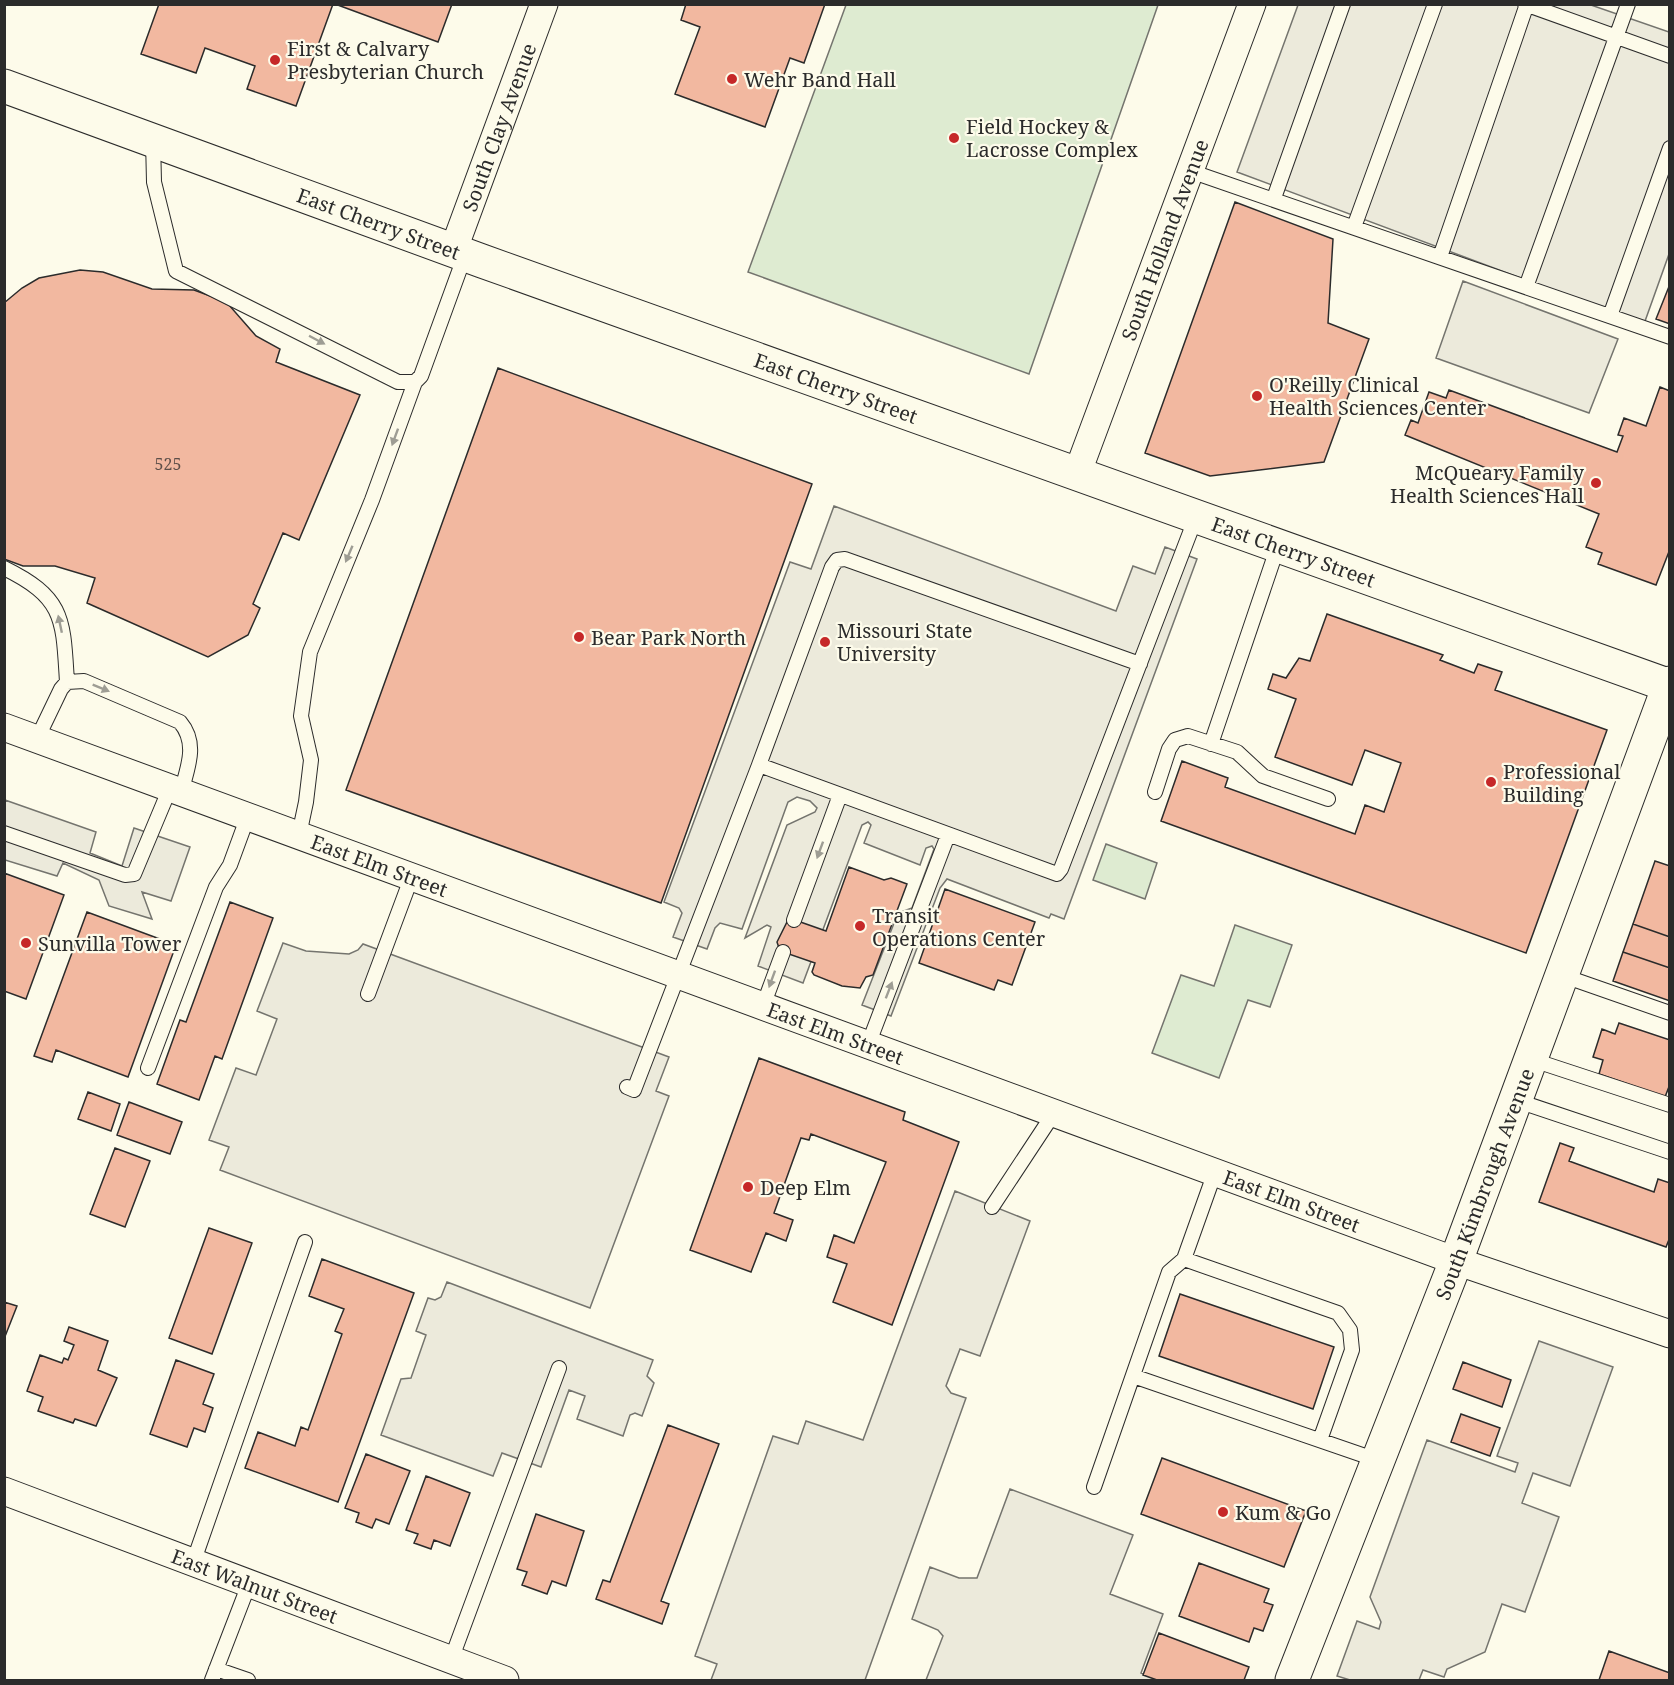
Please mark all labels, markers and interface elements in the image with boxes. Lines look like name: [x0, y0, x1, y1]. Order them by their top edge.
place label: First & Calvary Presbyterian Church: [287, 35, 484, 85]
street label: South Clay Avenue: [455, 39, 542, 215]
marker: First & Calvary Presbyterian Church: [268, 53, 282, 67]
place label: Wehr Band Hall: [744, 66, 896, 93]
marker: Wehr Band Hall: [725, 72, 739, 86]
place label: Field Hockey & Lacrosse Complex: [966, 113, 1138, 163]
marker: Field Hockey & Lacrosse Complex: [947, 131, 961, 145]
street label: South Holland Avenue: [1114, 135, 1214, 344]
street label: East Cherry Street: [293, 181, 464, 265]
one-way arrow: [308, 335, 325, 345]
street label: East Cherry Street: [751, 346, 921, 429]
place label: O'Reilly Clinical Health Sciences Center: [1269, 371, 1487, 421]
marker: O'Reilly Clinical Health Sciences Center: [1250, 389, 1264, 403]
one-way arrow: [390, 428, 400, 446]
house number: 525: [155, 453, 181, 475]
place label: McQueary Family Health Sciences Hall: [1390, 459, 1585, 509]
marker: McQueary Family Health Sciences Hall: [1589, 476, 1603, 490]
street label: East Cherry Street: [1208, 510, 1379, 593]
one-way arrow: [344, 545, 354, 563]
one-way arrow: [55, 614, 64, 633]
place label: Missouri State University: [837, 617, 972, 667]
place label: Bear Park North: [591, 624, 747, 651]
marker: Bear Park North: [572, 630, 586, 644]
marker: Missouri State University: [818, 635, 832, 649]
one-way arrow: [92, 683, 110, 693]
place label: Professional Building: [1503, 758, 1620, 808]
marker: Professional Building: [1484, 775, 1498, 789]
street label: East Elm Street: [307, 828, 451, 903]
one-way arrow: [814, 841, 824, 859]
place label: Transit Operations Center: [872, 902, 1046, 952]
marker: Transit Operations Center: [853, 919, 867, 933]
place label: Sunvilla Tower: [38, 930, 182, 957]
marker: Sunvilla Tower: [19, 936, 33, 950]
one-way arrow: [767, 970, 777, 988]
one-way arrow: [885, 981, 895, 999]
street label: East Elm Street: [763, 995, 908, 1070]
street label: South Kimbrough Avenue: [1429, 1064, 1540, 1304]
street label: East Elm Street: [1220, 1163, 1364, 1238]
place label: Deep Elm: [760, 1174, 851, 1201]
marker: Deep Elm: [741, 1180, 755, 1194]
place label: Kum & Go: [1235, 1499, 1331, 1526]
marker: Kum & Go: [1216, 1505, 1230, 1519]
street label: East Walnut Street: [168, 1542, 342, 1629]

